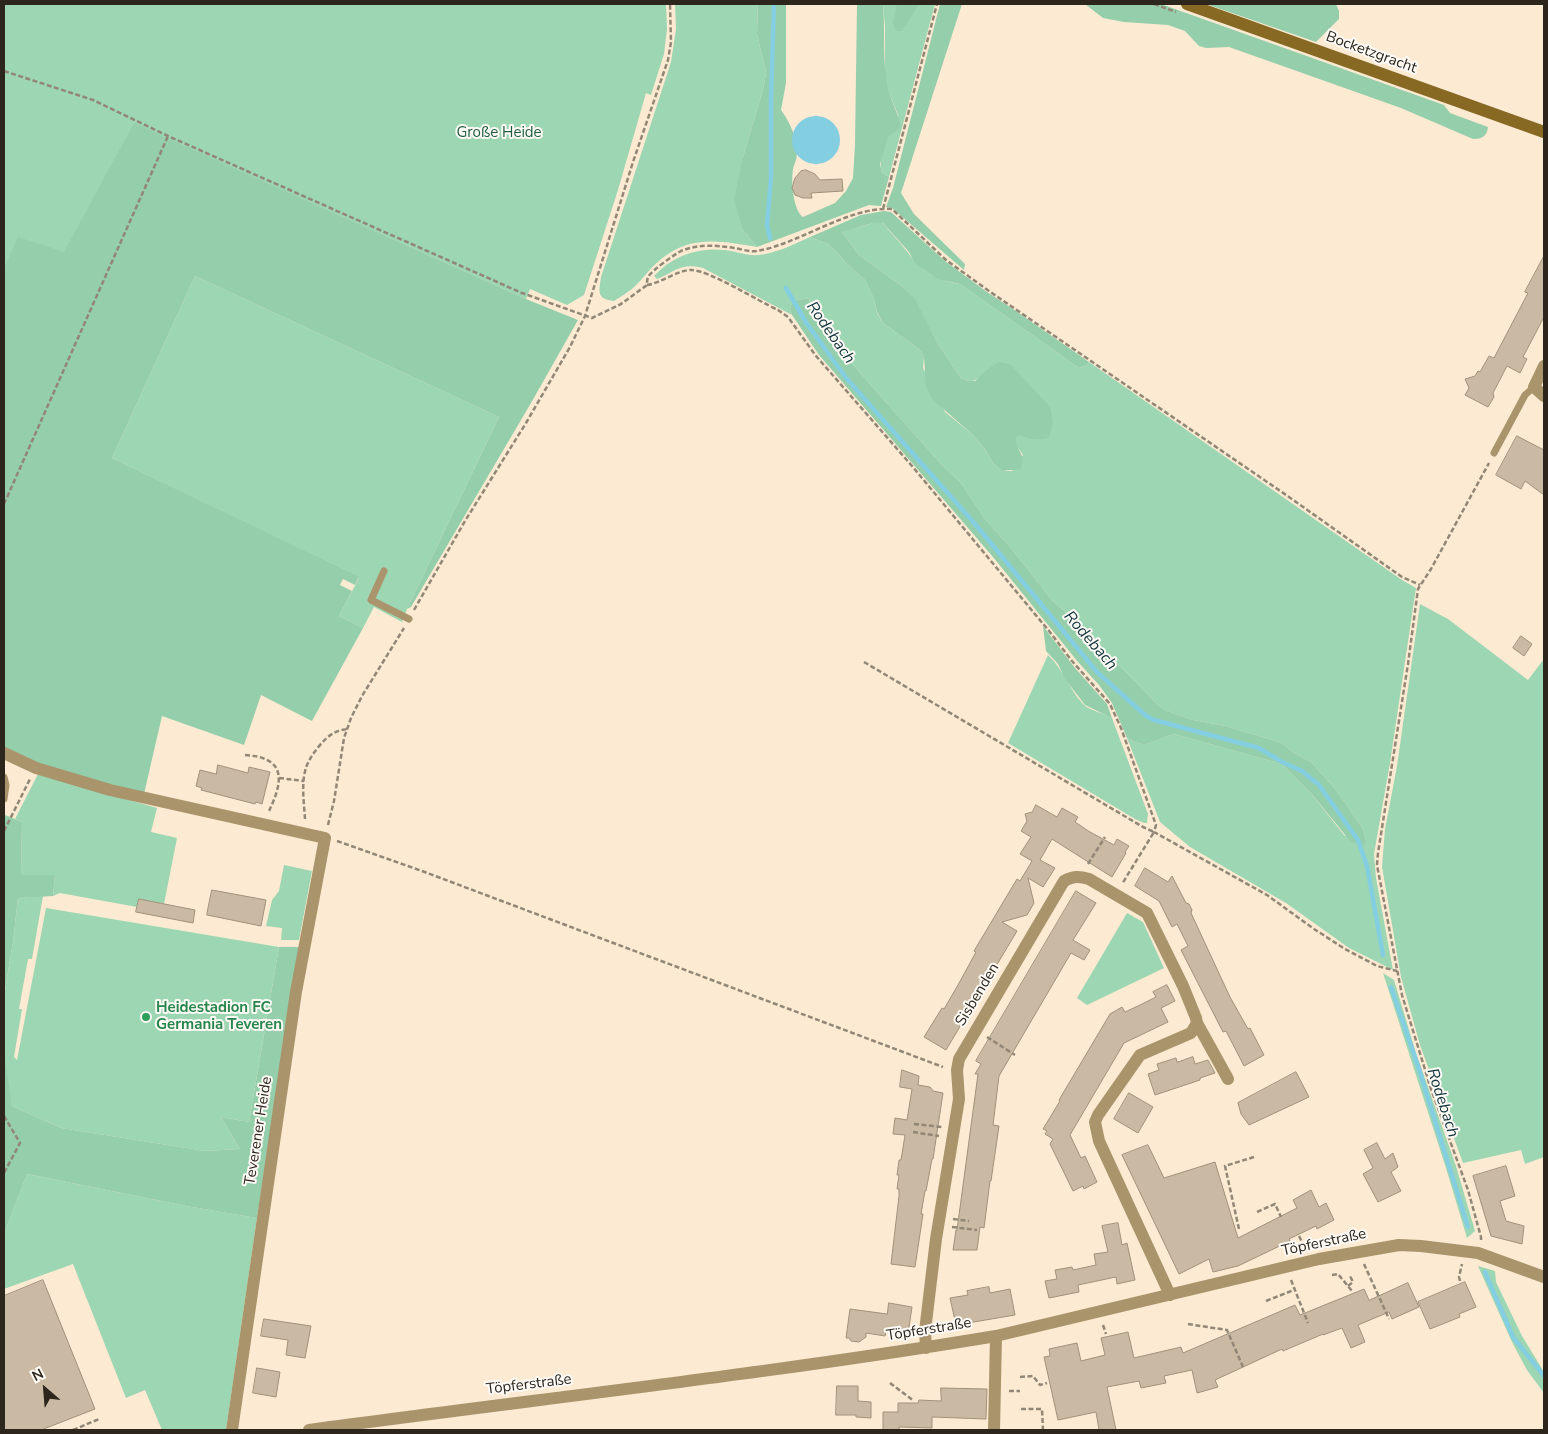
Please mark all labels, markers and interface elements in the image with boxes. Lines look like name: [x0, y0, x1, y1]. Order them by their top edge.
street label: Bocketzgracht: [1323, 28, 1419, 78]
park label: Große Heide: [456, 124, 542, 142]
water label: Rodebach: [802, 298, 858, 368]
water label: Rodebach: [1059, 608, 1121, 674]
street label: Sisbenden: [952, 960, 1004, 1030]
place label: Heidestadion FC Germania Teveren: [156, 999, 282, 1034]
marker: Heidestadion FC Germania Teveren: [140, 1011, 152, 1023]
water label: Rodebach: [1422, 1066, 1462, 1140]
street label: Teverener Heide: [242, 1075, 276, 1187]
street label: Töpferstraße: [1280, 1225, 1368, 1261]
street label: Töpferstraße: [885, 1314, 973, 1346]
north arrow: [20, 1364, 70, 1414]
text: N: [29, 1364, 47, 1386]
street label: Töpferstraße: [485, 1371, 573, 1399]

